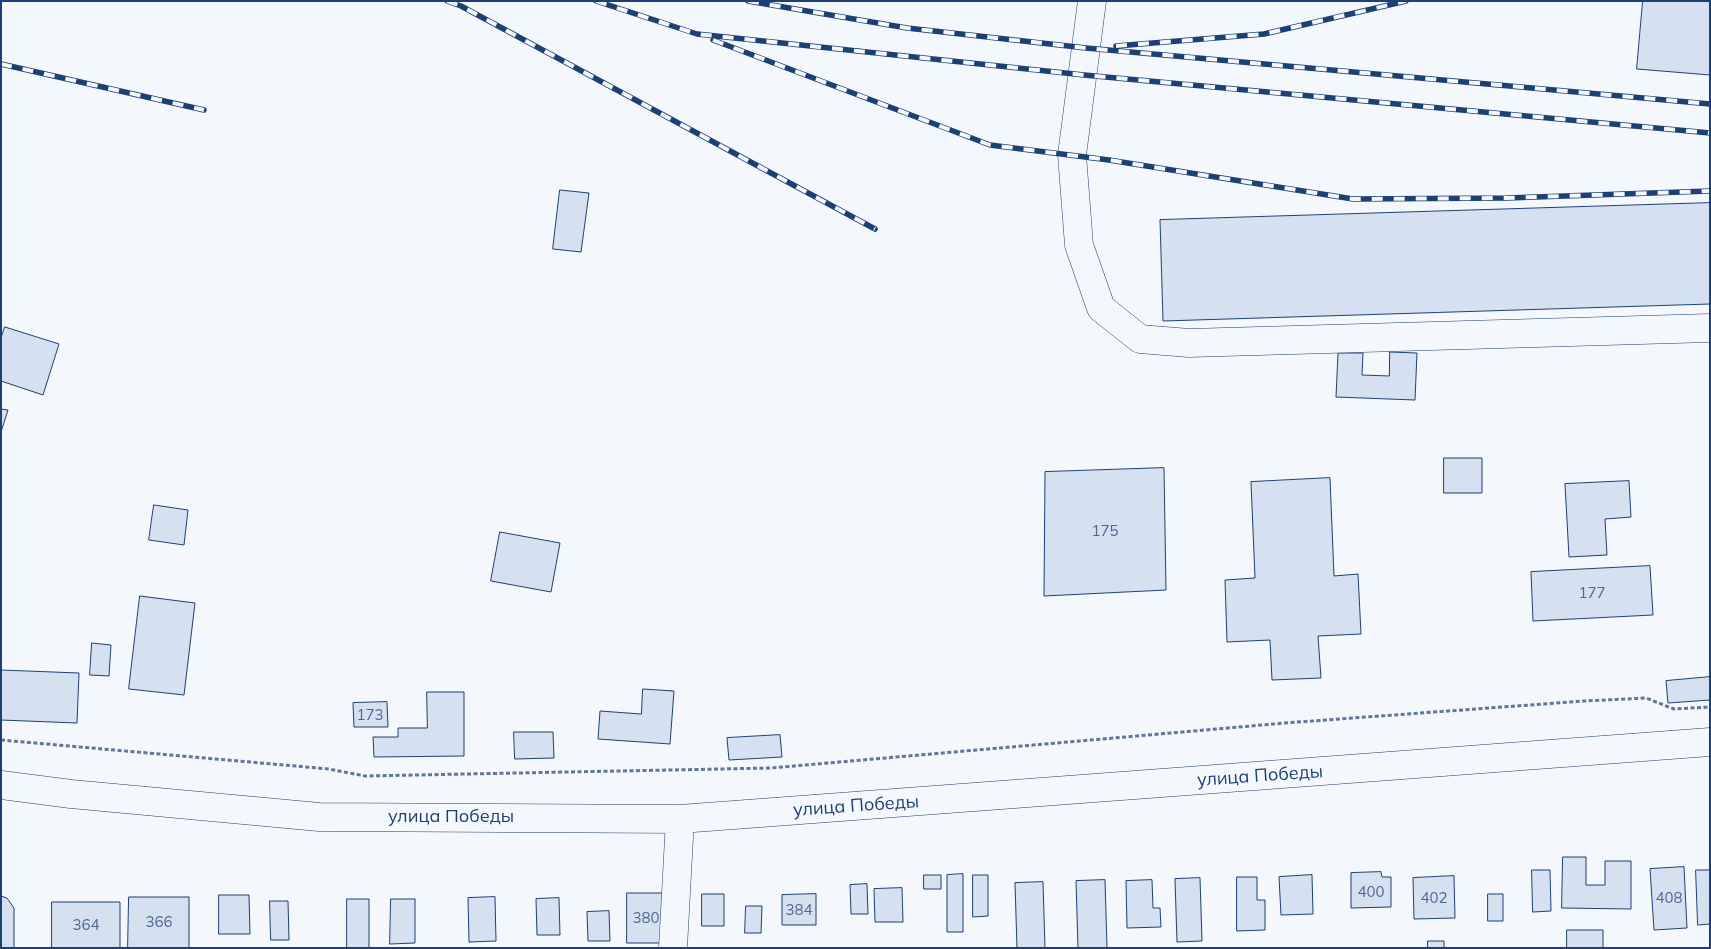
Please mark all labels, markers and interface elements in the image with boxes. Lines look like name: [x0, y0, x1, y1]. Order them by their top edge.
house number: 175: [1092, 522, 1118, 540]
house number: 177: [1579, 584, 1605, 602]
house number: 173: [357, 706, 383, 724]
street label: улица Победы: [1196, 761, 1324, 791]
street label: улица Победы: [792, 791, 920, 821]
street label: улица Победы: [388, 806, 514, 828]
house number: 400: [1358, 883, 1384, 901]
house number: 402: [1421, 889, 1447, 907]
house number: 408: [1656, 889, 1682, 907]
house number: 384: [786, 901, 812, 919]
house number: 380: [633, 909, 659, 927]
house number: 366: [146, 913, 172, 931]
house number: 364: [73, 916, 99, 934]

